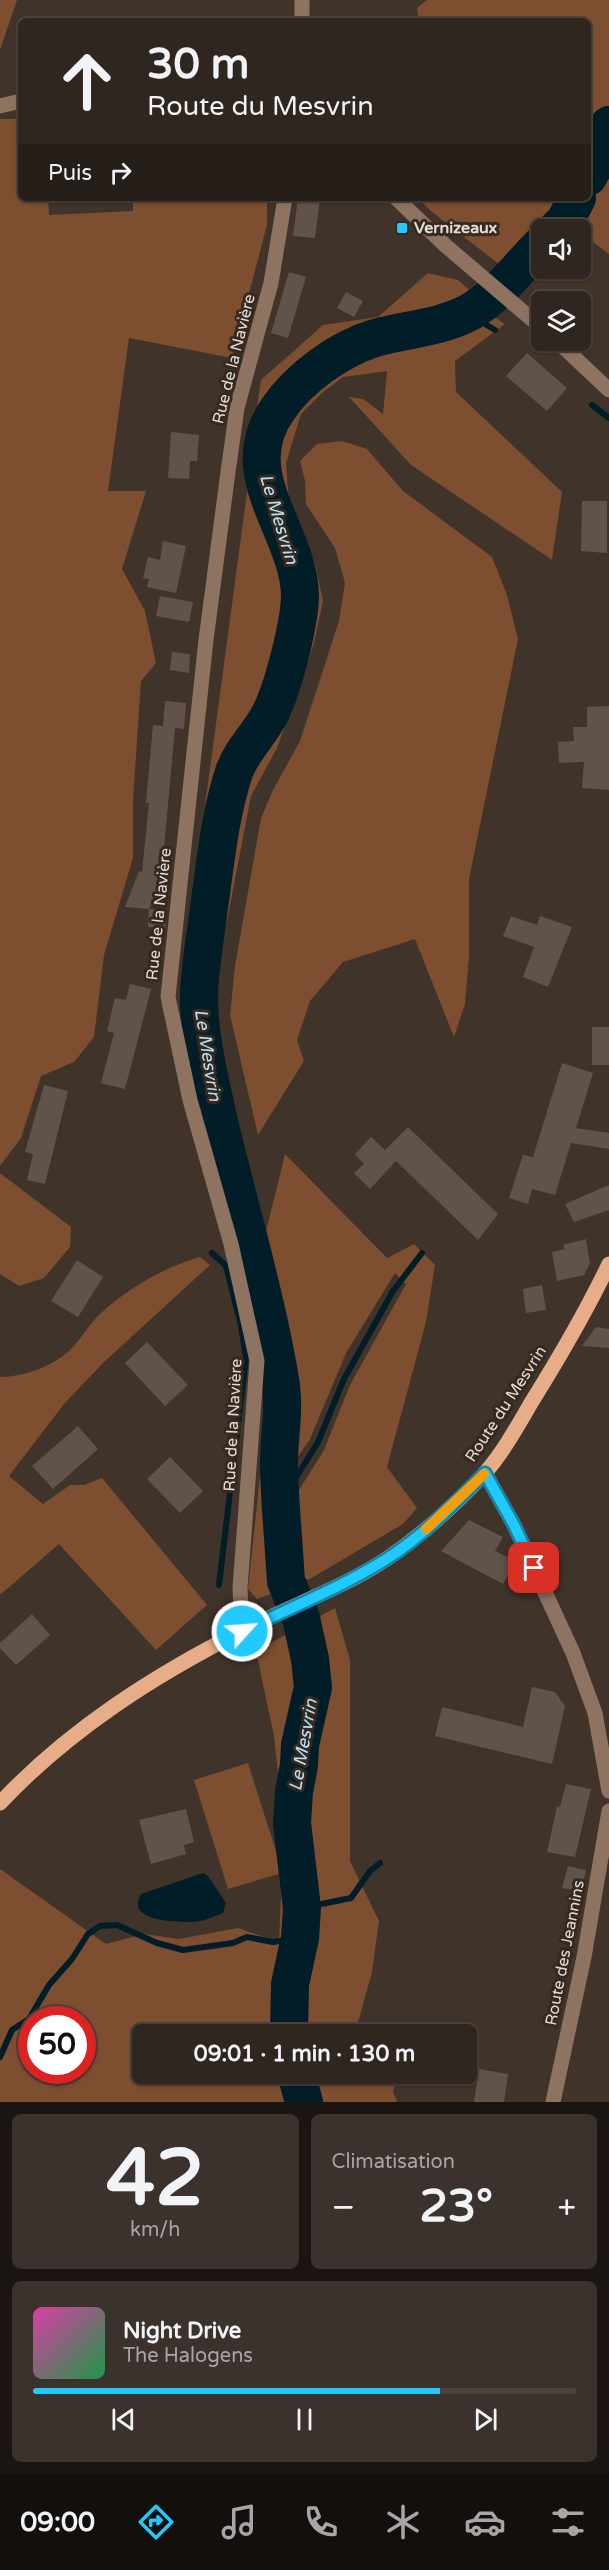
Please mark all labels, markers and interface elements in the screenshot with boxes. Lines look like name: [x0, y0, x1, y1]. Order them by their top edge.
text: 30 m: [147, 39, 249, 90]
icon: ahead: [48, 42, 126, 120]
text: Route du Mesvrin: [147, 90, 374, 123]
icon: right: [104, 156, 137, 189]
text: Puis: [48, 160, 92, 186]
place label: Vernizeaux: [414, 218, 498, 238]
map controls: [531, 219, 591, 351]
button: sound: [531, 219, 591, 279]
marker: Vernizeaux: [395, 221, 409, 235]
button: layers: [531, 291, 591, 351]
street label: Rue de la Navière: [208, 292, 260, 426]
water label: Le Mesvrin: [255, 471, 303, 568]
street label: Rue de la Navière: [142, 847, 176, 981]
water label: Le Mesvrin: [190, 1007, 226, 1104]
street label: Route du Mesvrin: [461, 1342, 551, 1466]
street label: Rue de la Navière: [220, 1358, 246, 1492]
pin: [508, 1542, 559, 1593]
icon: arrive: [517, 1551, 550, 1584]
position arrow: [210, 1599, 274, 1663]
water label: Le Mesvrin: [284, 1696, 322, 1793]
street label: Route des Jeannins: [541, 1879, 589, 2027]
speed limit sign: 50: [18, 2006, 96, 2084]
text: 09:01 · 1 min · 130 m: [194, 2041, 415, 2067]
text: 42: [106, 2132, 204, 2226]
text: Climatisation: [332, 2150, 455, 2174]
text: 23°: [419, 2180, 493, 2234]
text: −: [332, 2188, 355, 2227]
text: +: [557, 2188, 576, 2227]
text: km/h: [130, 2218, 180, 2242]
text: Night Drive: [123, 2318, 241, 2344]
text: The Halogens: [123, 2344, 253, 2368]
icon: previous: [107, 2403, 140, 2436]
icon: pause: [288, 2403, 321, 2436]
icon: next: [469, 2403, 502, 2436]
icon: directions: [135, 2501, 177, 2543]
icon: music: [218, 2501, 260, 2543]
icon: phone: [300, 2501, 342, 2543]
icon: climate: [382, 2501, 424, 2543]
icon: car: [464, 2501, 506, 2543]
icon: filters: [547, 2501, 589, 2543]
text: 09:00: [20, 2506, 95, 2539]

